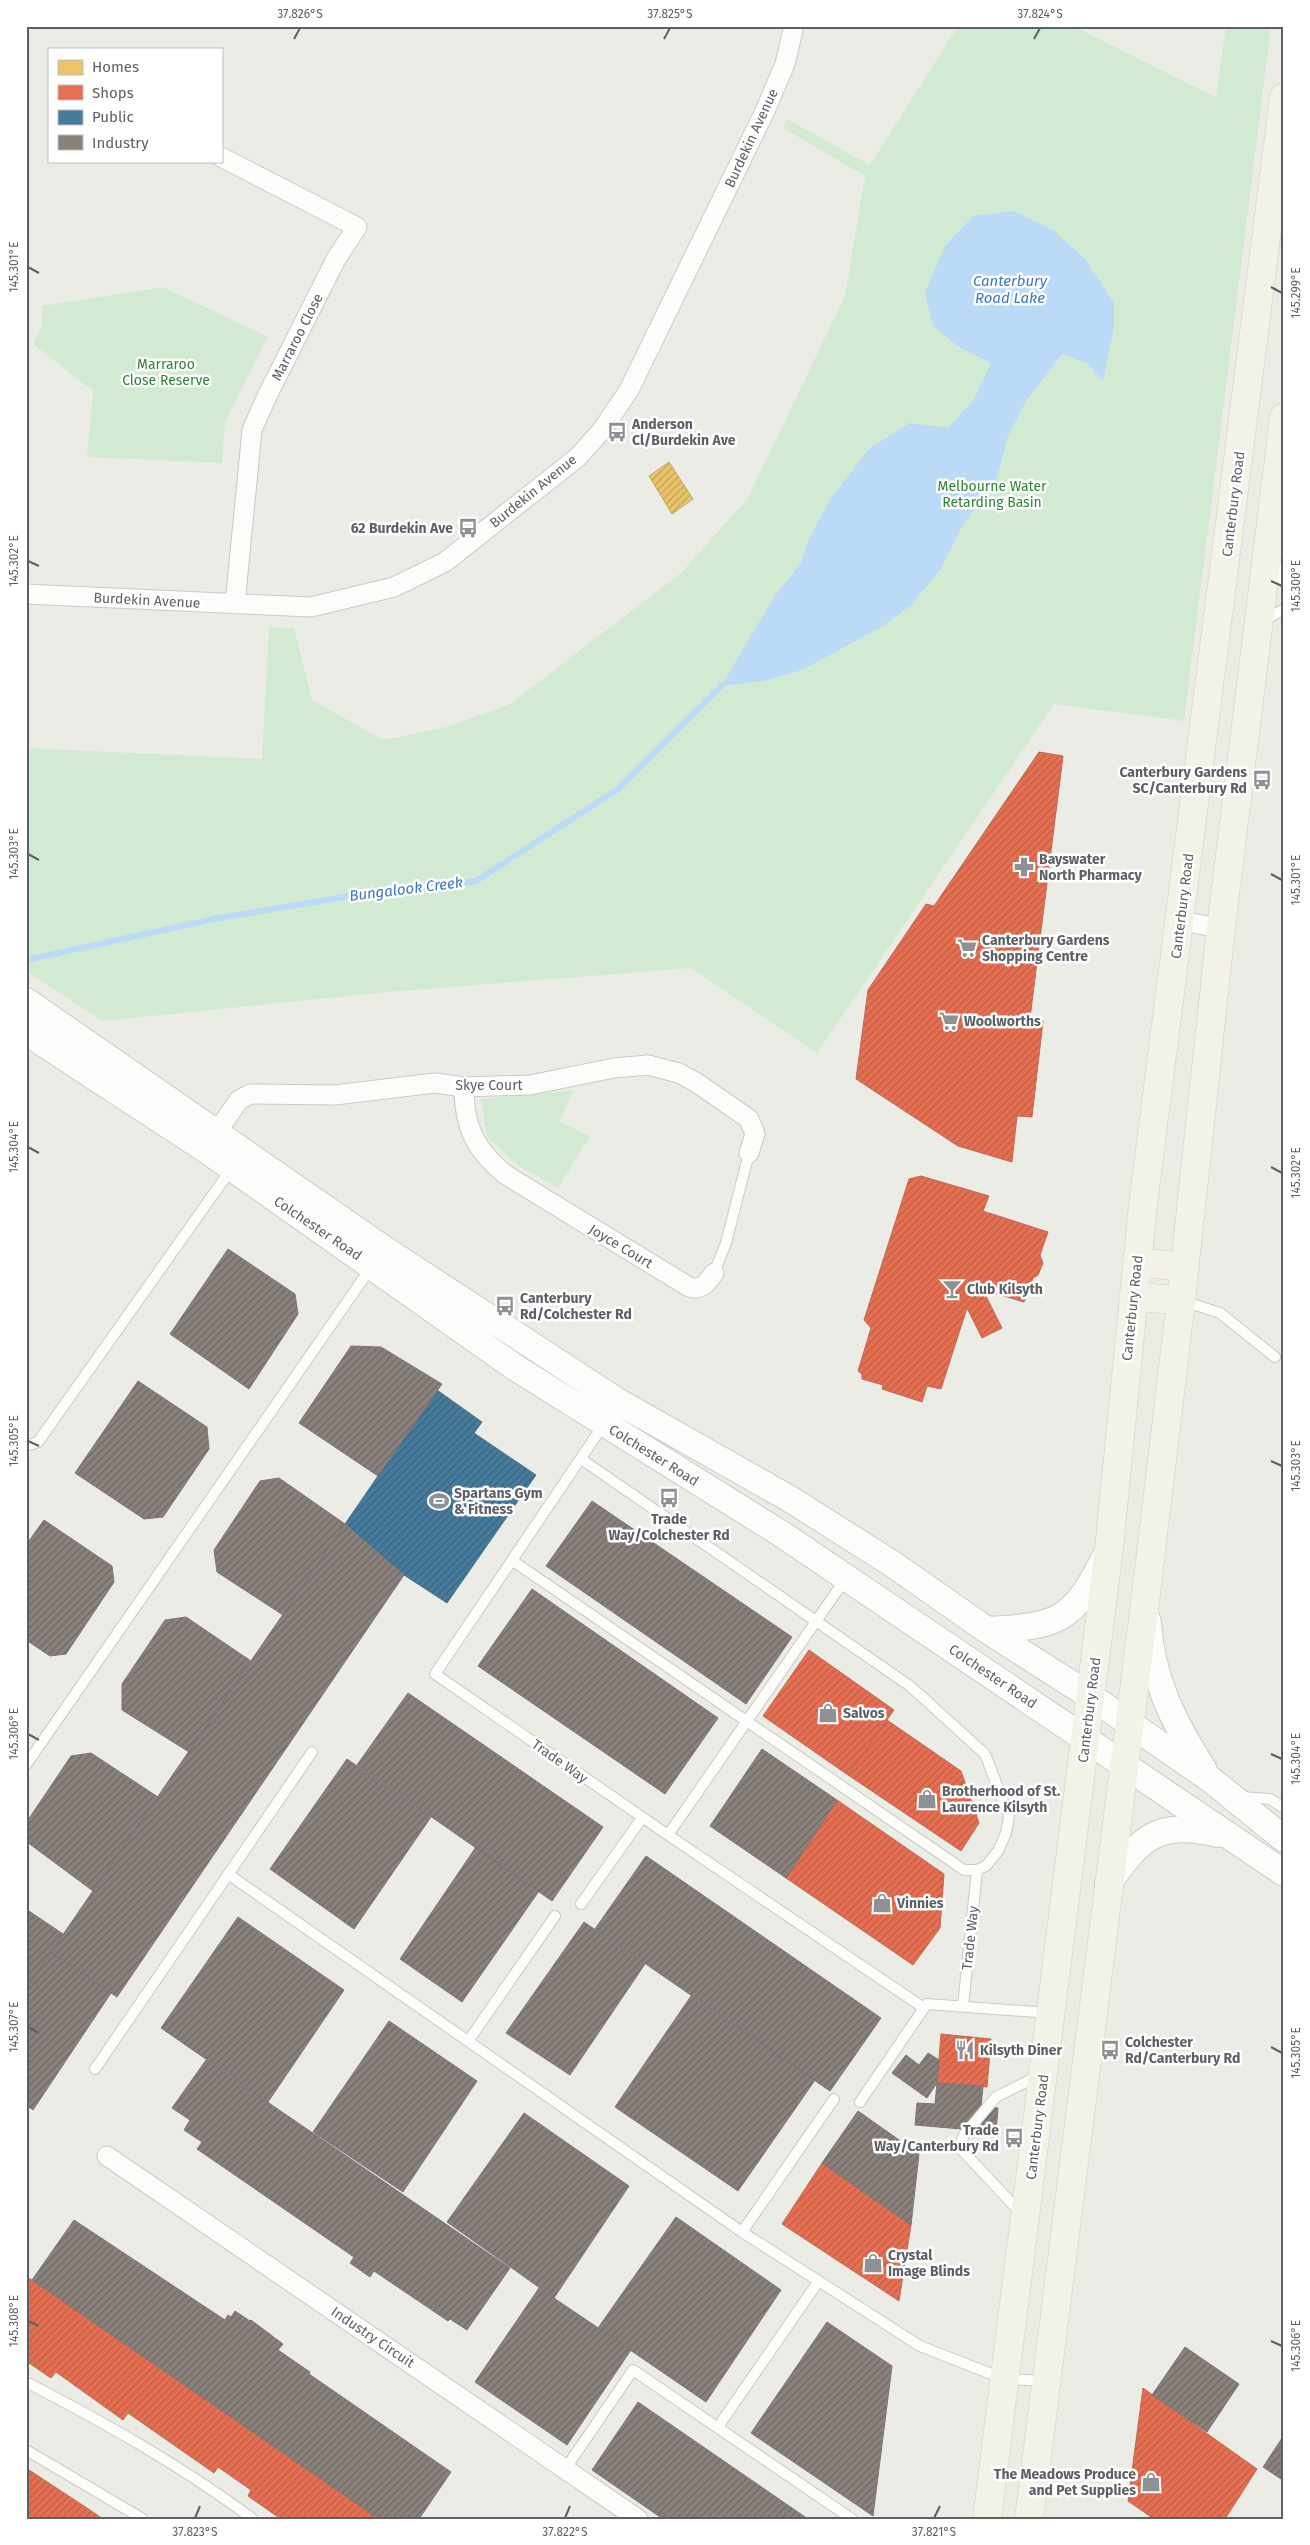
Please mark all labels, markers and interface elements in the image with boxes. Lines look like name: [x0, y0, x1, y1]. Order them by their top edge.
text: 37.826°S: [277, 7, 323, 21]
text: 37.825°S: [647, 7, 693, 21]
text: 37.824°S: [1017, 7, 1063, 21]
legend: [48, 48, 222, 162]
text: Homes: [92, 58, 139, 76]
text: Shops: [92, 84, 134, 102]
street label: Burdekin Avenue: [721, 86, 782, 190]
text: Public: [92, 108, 134, 126]
text: Industry: [92, 134, 149, 152]
text: 145.301°E: [7, 242, 21, 292]
text: 145.299°E: [1289, 267, 1303, 319]
water label: Canterbury Road Lake: [973, 272, 1048, 307]
street label: Marraroo Close: [268, 291, 327, 384]
park label: Marraroo Close Reserve: [122, 356, 210, 389]
place label: Anderson Cl/Burdekin Ave: [631, 416, 736, 449]
bus stop icon: Anderson Cl/Burdekin Ave: [606, 421, 628, 443]
street label: Canterbury Road: [1219, 450, 1248, 558]
street label: Burdekin Avenue: [486, 451, 580, 532]
park label: Melbourne Water Retarding Basin: [938, 478, 1047, 511]
bus stop icon: 62 Burdekin Ave: [457, 517, 479, 539]
place label: 62 Burdekin Ave: [351, 520, 453, 537]
text: 145.302°E: [7, 535, 21, 587]
text: 145.300°E: [1289, 560, 1303, 612]
street label: Burdekin Avenue: [93, 589, 201, 612]
place label: Canterbury Gardens SC/Canterbury Rd: [1119, 764, 1247, 797]
bus stop icon: Canterbury Gardens SC/Canterbury Rd: [1251, 769, 1273, 791]
text: 145.303°E: [7, 828, 21, 880]
place label: Bayswater North Pharmacy: [1039, 851, 1143, 884]
street label: Canterbury Road: [1168, 852, 1197, 960]
text: 145.301°E: [1289, 855, 1303, 905]
pharmacy icon: Bayswater North Pharmacy: [1013, 856, 1035, 878]
water label: Bungalook Creek: [348, 873, 464, 905]
place label: Canterbury Gardens Shopping Centre: [982, 932, 1110, 965]
supermarket icon: Canterbury Gardens Shopping Centre: [956, 937, 978, 959]
supermarket icon: Woolworths: [938, 1010, 960, 1032]
place label: Woolworths: [964, 1013, 1041, 1030]
street label: Skye Court: [455, 1077, 524, 1094]
text: 145.304°E: [7, 1121, 21, 1173]
text: 145.302°E: [1289, 1147, 1303, 1199]
street label: Colchester Road: [270, 1193, 365, 1264]
street label: Joyce Court: [586, 1221, 656, 1273]
street label: Canterbury Road: [1118, 1254, 1146, 1362]
bar icon: Club Kilsyth: [941, 1278, 963, 1300]
place label: Club Kilsyth: [967, 1281, 1043, 1298]
place label: Canterbury Rd/Colchester Rd: [520, 1290, 632, 1323]
bus stop icon: Canterbury Rd/Colchester Rd: [494, 1295, 516, 1317]
text: 145.305°E: [7, 1415, 21, 1467]
street label: Colchester Road: [606, 1421, 702, 1490]
text: 145.303°E: [1289, 1440, 1303, 1492]
place label: Spartans Gym & Fitness: [454, 1485, 543, 1518]
bus stop icon: Trade Way/Colchester Rd: [658, 1487, 680, 1509]
sports icon: Spartans Gym & Fitness: [428, 1490, 450, 1512]
place label: Trade Way/Colchester Rd: [608, 1511, 730, 1544]
street label: Colchester Road: [945, 1641, 1040, 1712]
street label: Canterbury Road: [1075, 1656, 1104, 1764]
shop icon: Salvos: [817, 1702, 839, 1724]
place label: Salvos: [843, 1705, 885, 1722]
text: 145.306°E: [7, 1708, 21, 1760]
text: 145.304°E: [1289, 1733, 1303, 1785]
street label: Trade Way: [528, 1736, 591, 1787]
place label: Brotherhood of St. Laurence Kilsyth: [942, 1783, 1060, 1816]
shop icon: Brotherhood of St. Laurence Kilsyth: [916, 1788, 938, 1810]
shop icon: Vinnies: [871, 1892, 893, 1914]
place label: Vinnies: [896, 1895, 944, 1912]
street label: Trade Way: [959, 1905, 982, 1971]
text: 145.307°E: [7, 2001, 21, 2053]
text: 145.305°E: [1289, 2027, 1303, 2079]
place label: Colchester Rd/Canterbury Rd: [1125, 2034, 1240, 2067]
restaurant icon: Kilsyth Diner: [954, 2039, 976, 2061]
bus stop icon: Colchester Rd/Canterbury Rd: [1099, 2039, 1121, 2061]
place label: Kilsyth Diner: [980, 2042, 1062, 2059]
street label: Canterbury Road: [1023, 2073, 1052, 2181]
place label: Trade Way/Canterbury Rd: [874, 2122, 999, 2155]
bus stop icon: Trade Way/Canterbury Rd: [1003, 2127, 1025, 2149]
place label: Crystal Image Blinds: [888, 2247, 970, 2280]
shop icon: Crystal Image Blinds: [862, 2252, 884, 2274]
text: 145.308°E: [7, 2295, 21, 2347]
street label: Industry Circuit: [328, 2303, 418, 2372]
text: 145.306°E: [1289, 2320, 1303, 2372]
place label: The Meadows Produce and Pet Supplies: [994, 2466, 1136, 2499]
shop icon: The Meadows Produce and Pet Supplies: [1140, 2471, 1162, 2493]
text: 37.823°S: [172, 2525, 218, 2539]
text: 37.822°S: [542, 2525, 588, 2539]
text: 37.821°S: [912, 2525, 957, 2539]

